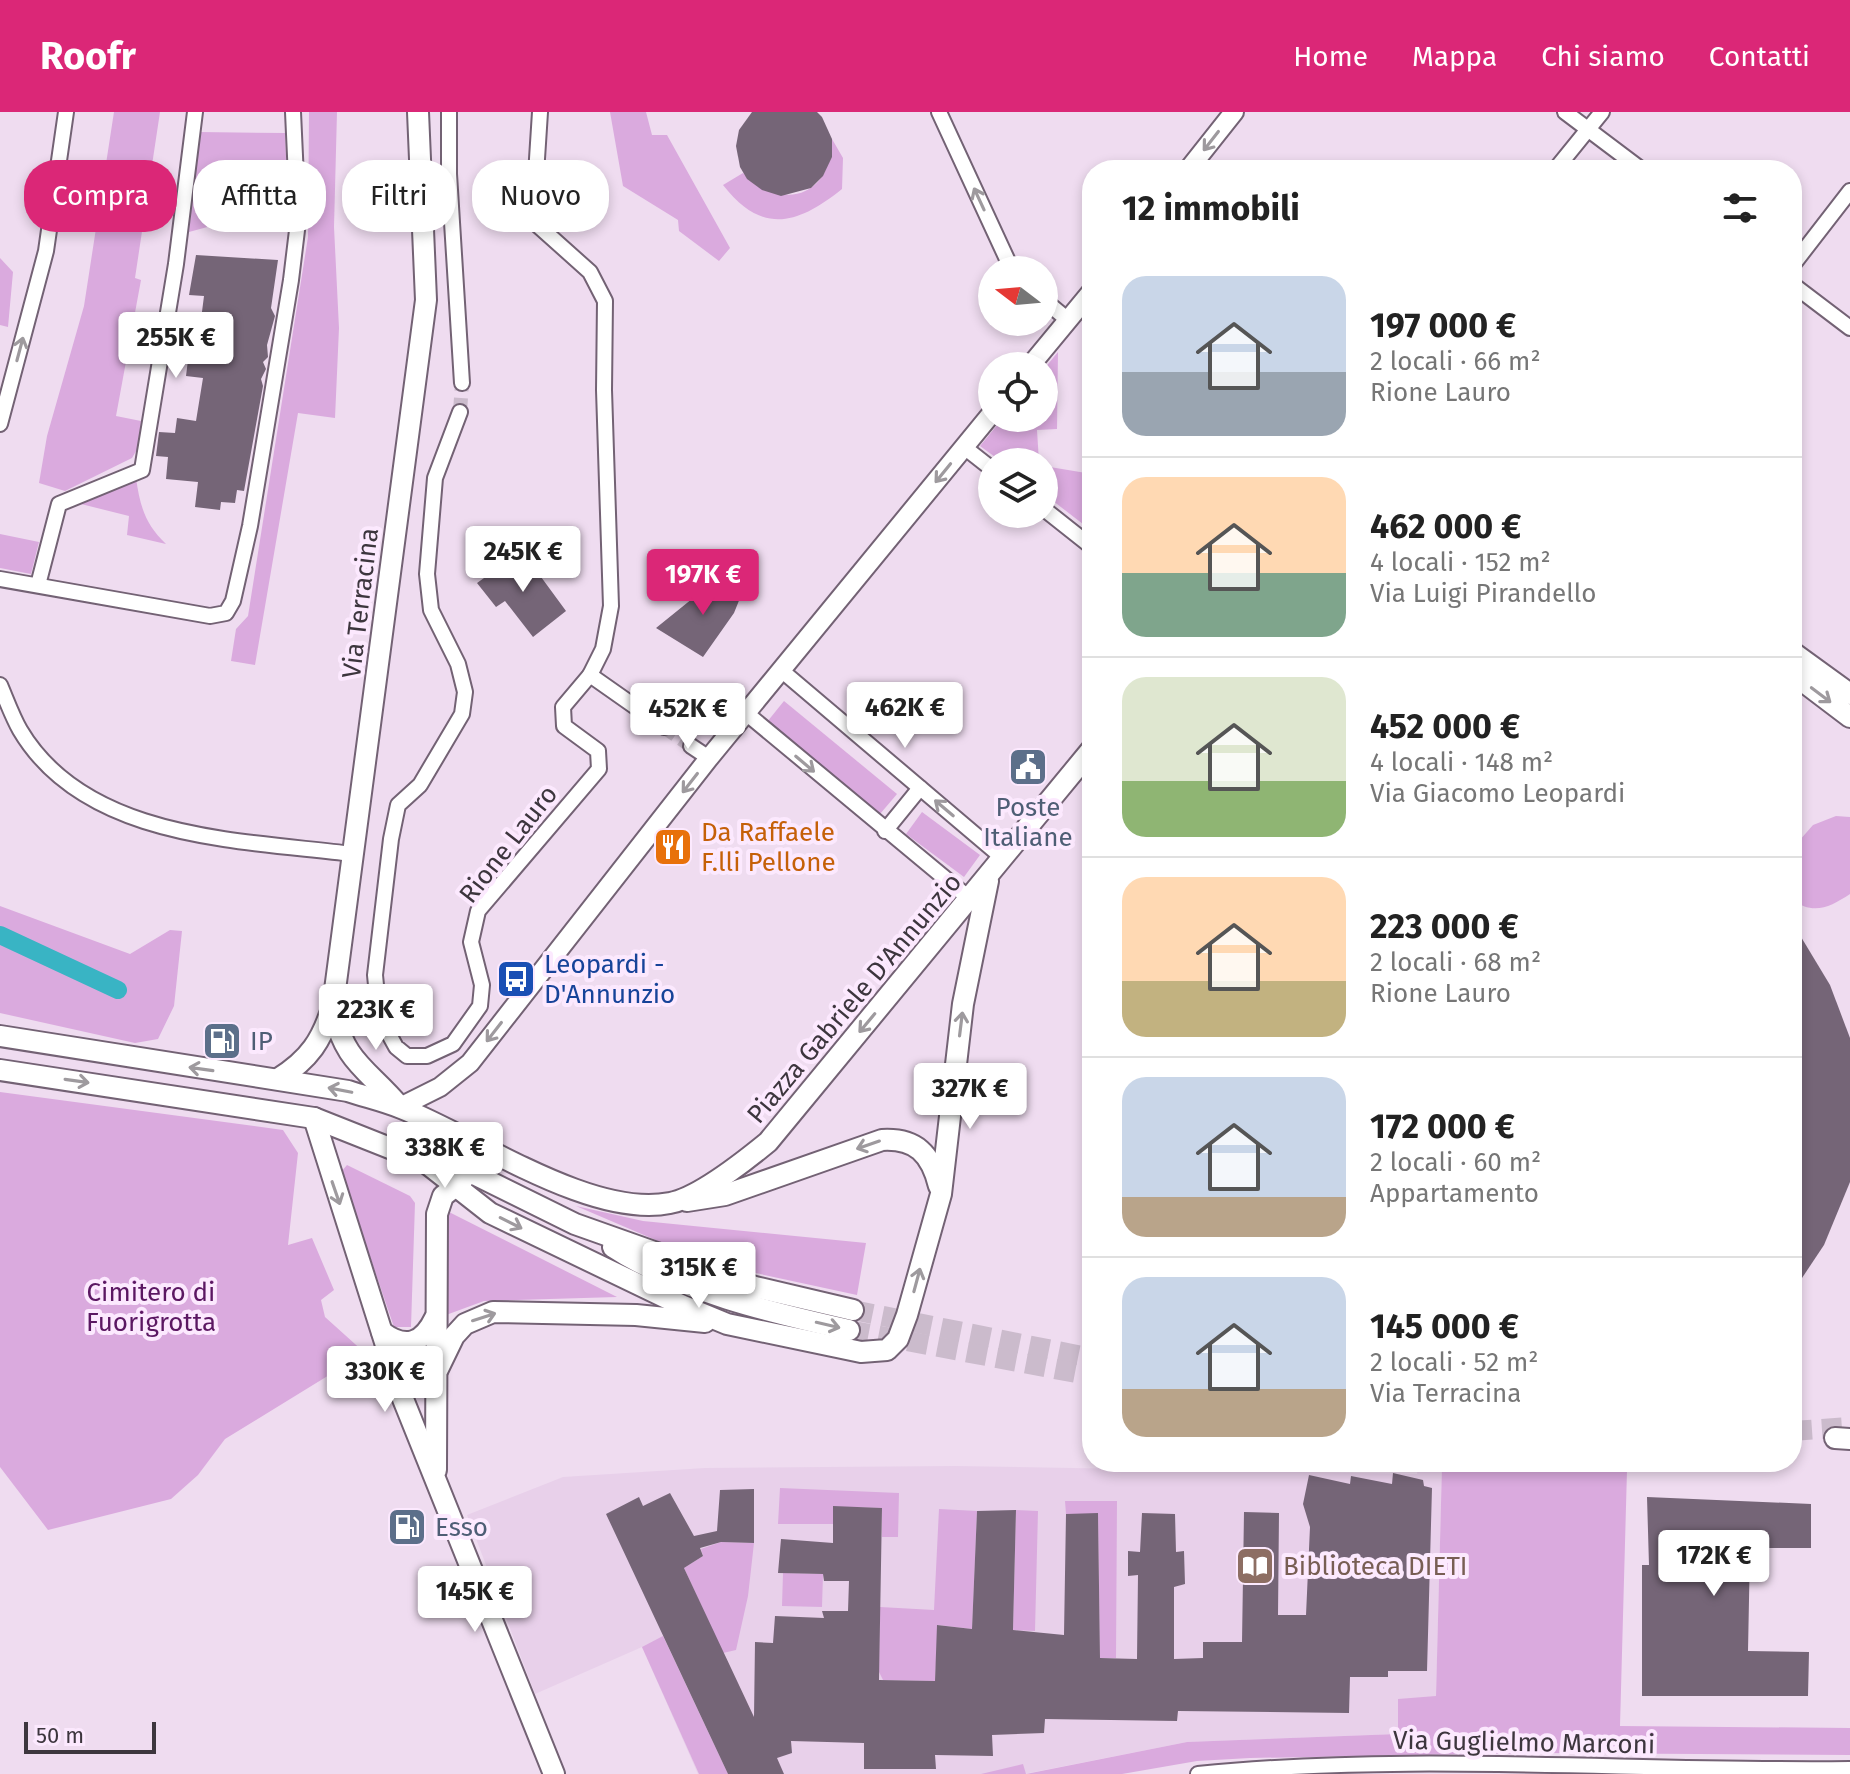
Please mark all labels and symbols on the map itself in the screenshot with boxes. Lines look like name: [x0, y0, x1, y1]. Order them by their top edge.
one-way arrow: [1202, 130, 1220, 151]
one-way arrow: [971, 188, 986, 212]
north arrow: [978, 256, 1058, 336]
pin: 255K €: [111, 312, 241, 380]
one-way arrow: [13, 336, 28, 362]
one-way arrow: [934, 462, 951, 483]
street label: Via Terracina: [336, 526, 385, 680]
pin: 245K €: [458, 526, 588, 594]
pin: 197K €: [638, 549, 768, 617]
pin: 462K €: [840, 682, 970, 750]
pin: 452K €: [623, 683, 753, 751]
one-way arrow: [1810, 686, 1831, 703]
public building icon: Poste Italiane: [1007, 746, 1049, 788]
one-way arrow: [795, 755, 815, 773]
one-way arrow: [681, 772, 698, 793]
street label: Rione Lauro: [453, 779, 564, 909]
place label: Poste Italiane: [983, 792, 1073, 853]
one-way arrow: [934, 799, 955, 817]
place label: Da Raffaele F.lli Pellone: [701, 817, 836, 878]
restaurant icon: Da Raffaele F.lli Pellone: [652, 826, 694, 868]
street label: Piazza Gabriele D'Annunzio: [741, 867, 968, 1130]
place label: Leopardi - D'Annunzio: [544, 949, 675, 1010]
bus stop icon: Leopardi - D'Annunzio: [495, 958, 537, 1000]
pin: 223K €: [311, 984, 441, 1052]
one-way arrow: [858, 1012, 876, 1032]
one-way arrow: [954, 1012, 969, 1038]
fuel station icon: IP: [201, 1020, 243, 1062]
one-way arrow: [486, 1021, 503, 1042]
place label: IP: [250, 1026, 273, 1057]
one-way arrow: [189, 1061, 214, 1076]
pin: 327K €: [905, 1063, 1035, 1131]
one-way arrow: [64, 1074, 89, 1089]
one-way arrow: [328, 1082, 353, 1097]
pin: 338K €: [380, 1122, 510, 1190]
one-way arrow: [856, 1138, 881, 1153]
one-way arrow: [329, 1180, 344, 1205]
one-way arrow: [498, 1216, 522, 1231]
pin: 315K €: [634, 1242, 764, 1310]
one-way arrow: [910, 1268, 925, 1294]
park label: Cimitero di Fuorigrotta: [86, 1277, 216, 1338]
one-way arrow: [471, 1308, 496, 1323]
one-way arrow: [815, 1318, 840, 1333]
pin: 330K €: [320, 1346, 450, 1414]
fuel station icon: Esso: [386, 1506, 428, 1548]
place label: Esso: [435, 1512, 488, 1543]
pin: 172K €: [1649, 1530, 1779, 1598]
library icon: Biblioteca DIETI: [1234, 1545, 1276, 1587]
place label: Biblioteca DIETI: [1283, 1551, 1468, 1582]
pin: 145K €: [410, 1566, 540, 1634]
scale bar: [24, 1718, 156, 1754]
street label: Via Guglielmo Marconi: [1393, 1725, 1655, 1760]

